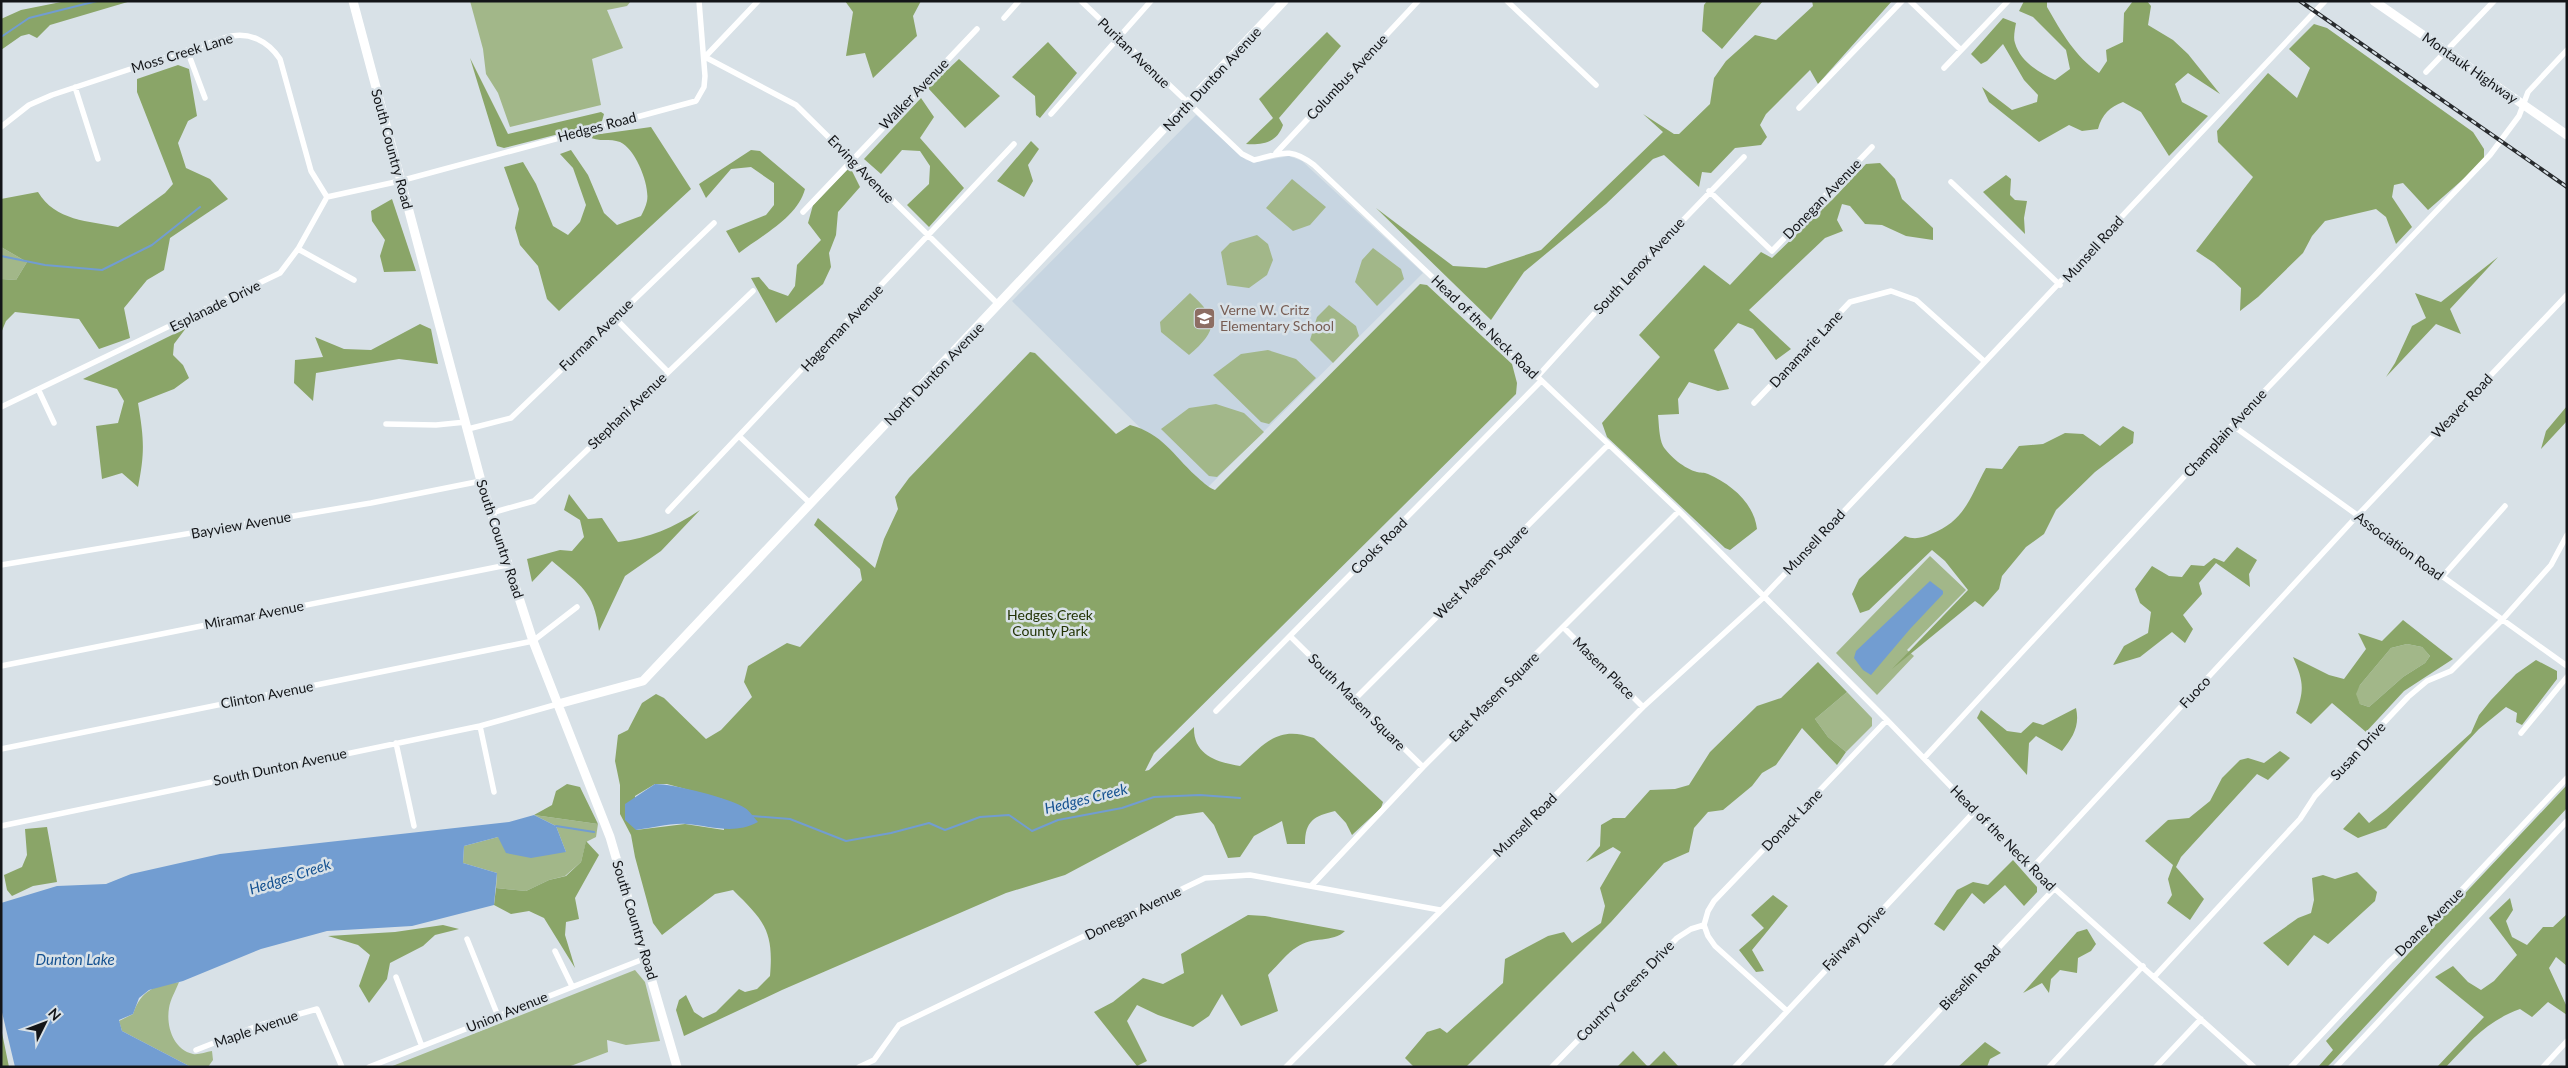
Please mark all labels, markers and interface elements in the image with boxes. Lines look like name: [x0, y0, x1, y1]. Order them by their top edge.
street label: Puritan Avenue: [1095, 14, 1174, 91]
street label: North Dunton Avenue: [1159, 23, 1264, 134]
street label: Montauk Highway: [2419, 28, 2522, 107]
street label: Moss Creek Lane: [129, 29, 235, 76]
street label: Columbus Avenue: [1303, 30, 1391, 123]
street label: Walker Avenue: [875, 55, 952, 133]
street label: South Country Road: [368, 87, 417, 211]
street label: Hedges Road: [556, 108, 638, 145]
street label: Erving Avenue: [825, 131, 898, 206]
street label: Donegan Avenue: [1779, 155, 1864, 242]
street label: Munsell Road: [2058, 212, 2127, 285]
street label: South Lenox Avenue: [1590, 214, 1688, 317]
street label: Head of the Neck Road: [1428, 271, 1542, 382]
street label: Esplanade Drive: [167, 276, 263, 335]
street label: Hagerman Avenue: [797, 281, 886, 375]
street label: Furman Avenue: [555, 295, 636, 374]
place label: Verne W. Critz Elementary School: [1220, 301, 1334, 334]
school or university icon: Verne W. Critz Elementary School: [1192, 306, 1216, 330]
street label: Danamarie Lane: [1766, 306, 1846, 391]
street label: North Dunton Avenue: [880, 319, 987, 429]
street label: Stephani Avenue: [584, 369, 670, 453]
street label: Weaver Road: [2428, 370, 2496, 441]
street label: Champlain Avenue: [2179, 385, 2270, 480]
street label: South Country Road: [473, 477, 528, 600]
street label: Munsell Road: [1779, 505, 1848, 578]
street label: Bayview Avenue: [190, 507, 292, 542]
street label: Association Road: [2352, 508, 2447, 583]
street label: Cooks Road: [1347, 514, 1410, 577]
street label: West Masem Square: [1430, 521, 1531, 622]
street label: Miramar Avenue: [203, 597, 305, 632]
park label: Hedges Creek County Park: [1007, 606, 1094, 639]
street label: Masem Place: [1570, 633, 1639, 702]
street label: East Masem Square: [1445, 648, 1542, 745]
street label: South Masem Square: [1305, 650, 1409, 754]
street label: Fuoco: [2176, 672, 2214, 711]
street label: Clinton Avenue: [219, 677, 315, 712]
street label: Susan Drive: [2327, 718, 2389, 783]
street label: South Dunton Avenue: [212, 744, 348, 789]
water label: Hedges Creek: [1042, 779, 1130, 817]
street label: Head of the Neck Road: [1947, 781, 2060, 894]
street label: Donack Lane: [1758, 785, 1826, 854]
street label: Munsell Road: [1489, 789, 1560, 860]
water label: Hedges Creek: [247, 854, 334, 898]
street label: South Country Road: [609, 858, 662, 982]
street label: Donegan Avenue: [1082, 882, 1184, 943]
street label: Doane Avenue: [2391, 884, 2467, 960]
street label: Fairway Drive: [1818, 902, 1889, 974]
street label: Country Greens Drive: [1572, 937, 1677, 1045]
street label: Bieselin Road: [1935, 942, 2004, 1014]
water label: Dunton Lake: [35, 950, 115, 968]
street label: Union Avenue: [464, 987, 550, 1036]
north arrow: [20, 998, 70, 1048]
text: N: [45, 1004, 65, 1024]
street label: Maple Avenue: [212, 1006, 300, 1051]

